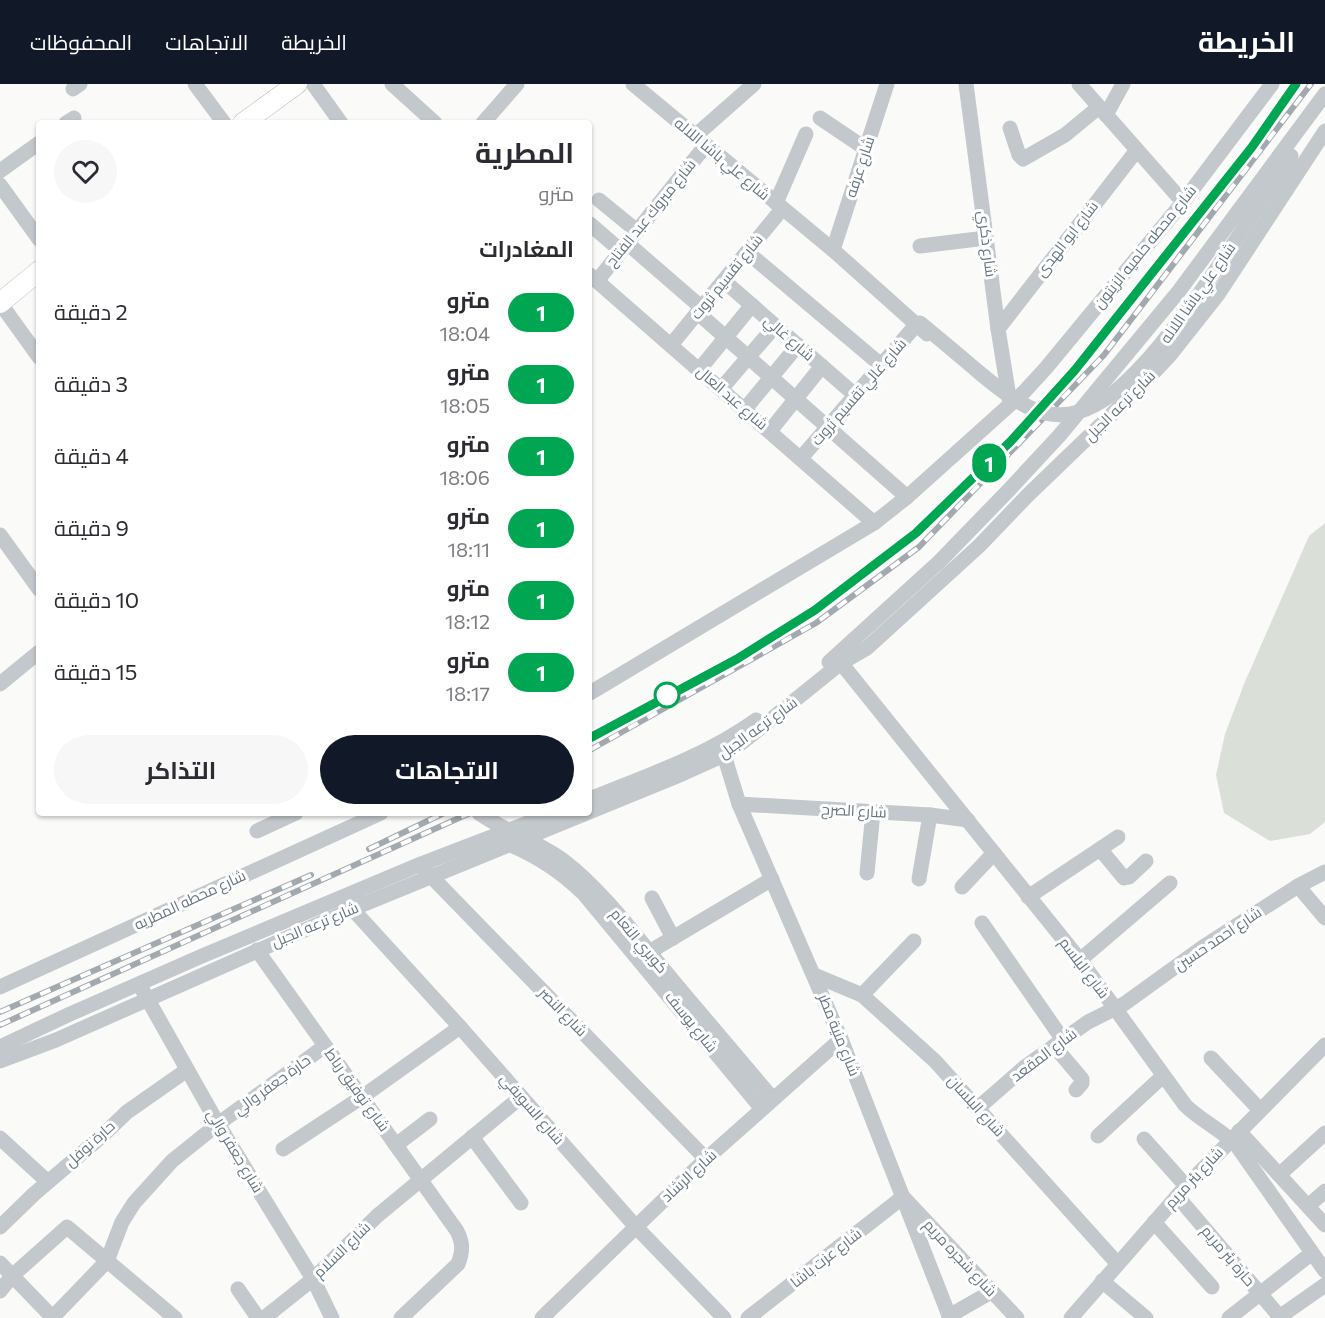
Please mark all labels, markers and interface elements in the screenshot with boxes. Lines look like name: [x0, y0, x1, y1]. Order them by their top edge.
text: الخريطة: [1198, 24, 1295, 58]
text: المحفوظات: [30, 29, 132, 54]
text: الاتجاهات: [165, 29, 248, 54]
text: الخريطة: [281, 29, 347, 54]
street label: شارع علي باشا اللاله: [669, 113, 774, 206]
street label: شارع عرفه: [841, 134, 880, 200]
text: المطرية: [475, 135, 574, 169]
button: heart: [54, 140, 117, 203]
street label: شارع مبروك عبد الفتاح: [601, 155, 701, 272]
text: مترو: [538, 181, 574, 205]
street label: شارع محطه حلميه الزيتون: [1089, 181, 1202, 314]
street label: شارع ابو الهدى: [1031, 197, 1104, 282]
street label: شارع ذكري: [971, 210, 1001, 278]
street label: شارع تقسيم ثروت: [686, 230, 768, 324]
text: المغادرات: [479, 235, 574, 262]
street label: شارع علي باشا اللاله: [1156, 239, 1242, 348]
text: مترو: [447, 286, 490, 313]
text: 2 دقيقة: [54, 298, 128, 325]
text: 1: [536, 300, 546, 325]
street label: شارع غالي: [758, 311, 818, 367]
text: 18:04: [440, 321, 490, 345]
street label: شارع غالي تقسيم ثروت: [807, 334, 913, 451]
text: مترو: [447, 358, 490, 385]
street label: شارع عبد العال: [691, 362, 772, 435]
street label: شارع ترعه الجبل: [1080, 366, 1161, 447]
text: 3 دقيقة: [54, 370, 128, 397]
text: 1: [536, 372, 546, 397]
text: 18:05: [440, 393, 490, 417]
text: مترو: [447, 430, 490, 457]
text: 4 دقيقة: [54, 442, 129, 469]
text: 1: [536, 444, 546, 469]
line badge: 1: [970, 444, 1008, 482]
text: 1: [984, 451, 994, 476]
text: 18:06: [439, 465, 490, 489]
text: مترو: [447, 502, 490, 529]
text: 9 دقيقة: [54, 514, 129, 541]
text: 1: [536, 516, 546, 541]
text: 18:11: [447, 537, 490, 561]
text: مترو: [447, 574, 490, 601]
text: 10 دقيقة: [54, 586, 139, 613]
text: 1: [536, 588, 546, 613]
text: 18:12: [445, 609, 490, 633]
text: مترو: [447, 646, 490, 673]
text: 15 دقيقة: [54, 658, 137, 685]
text: 1: [536, 660, 546, 685]
text: 18:17: [445, 681, 490, 705]
unlabelled marker: [654, 682, 680, 708]
street label: شارع ترعه الجبل: [715, 693, 802, 764]
button: التذاكر: [54, 735, 308, 804]
button: الاتجاهات: [320, 735, 574, 804]
street label: شارع الصرح: [821, 799, 887, 824]
street label: شارع محطه المطريه: [131, 865, 250, 936]
street label: شارع ترعه الجبل: [268, 898, 362, 953]
street label: شارع احمد حسين: [1170, 902, 1266, 976]
street label: كوبري النعام: [604, 904, 672, 979]
street label: شارع البلسم: [1054, 933, 1114, 1003]
street label: شارع النصر: [533, 982, 591, 1042]
street label: شارع يوسف: [660, 987, 722, 1057]
street label: شارع منية مطر: [812, 990, 865, 1080]
street label: شارع المقعد: [1007, 1024, 1082, 1087]
street label: شارع توفيق رباط: [319, 1044, 394, 1136]
street label: حارة جعفر والي: [229, 1050, 316, 1121]
street label: شارع السويفي: [494, 1069, 569, 1150]
street label: شارع البلسان: [942, 1071, 1009, 1142]
street label: شارع جعفر والي: [200, 1105, 268, 1198]
street label: حارة نوفل: [61, 1116, 119, 1172]
street label: شارع بئر مريم: [1160, 1143, 1228, 1214]
street label: شارع الرشاد: [657, 1145, 722, 1207]
street label: شارع شجره مريم: [918, 1215, 1001, 1302]
street label: شارع السلام: [309, 1218, 376, 1283]
street label: حارة بئر مريم: [1197, 1221, 1259, 1291]
street label: شارع عزت باشا: [786, 1224, 866, 1293]

